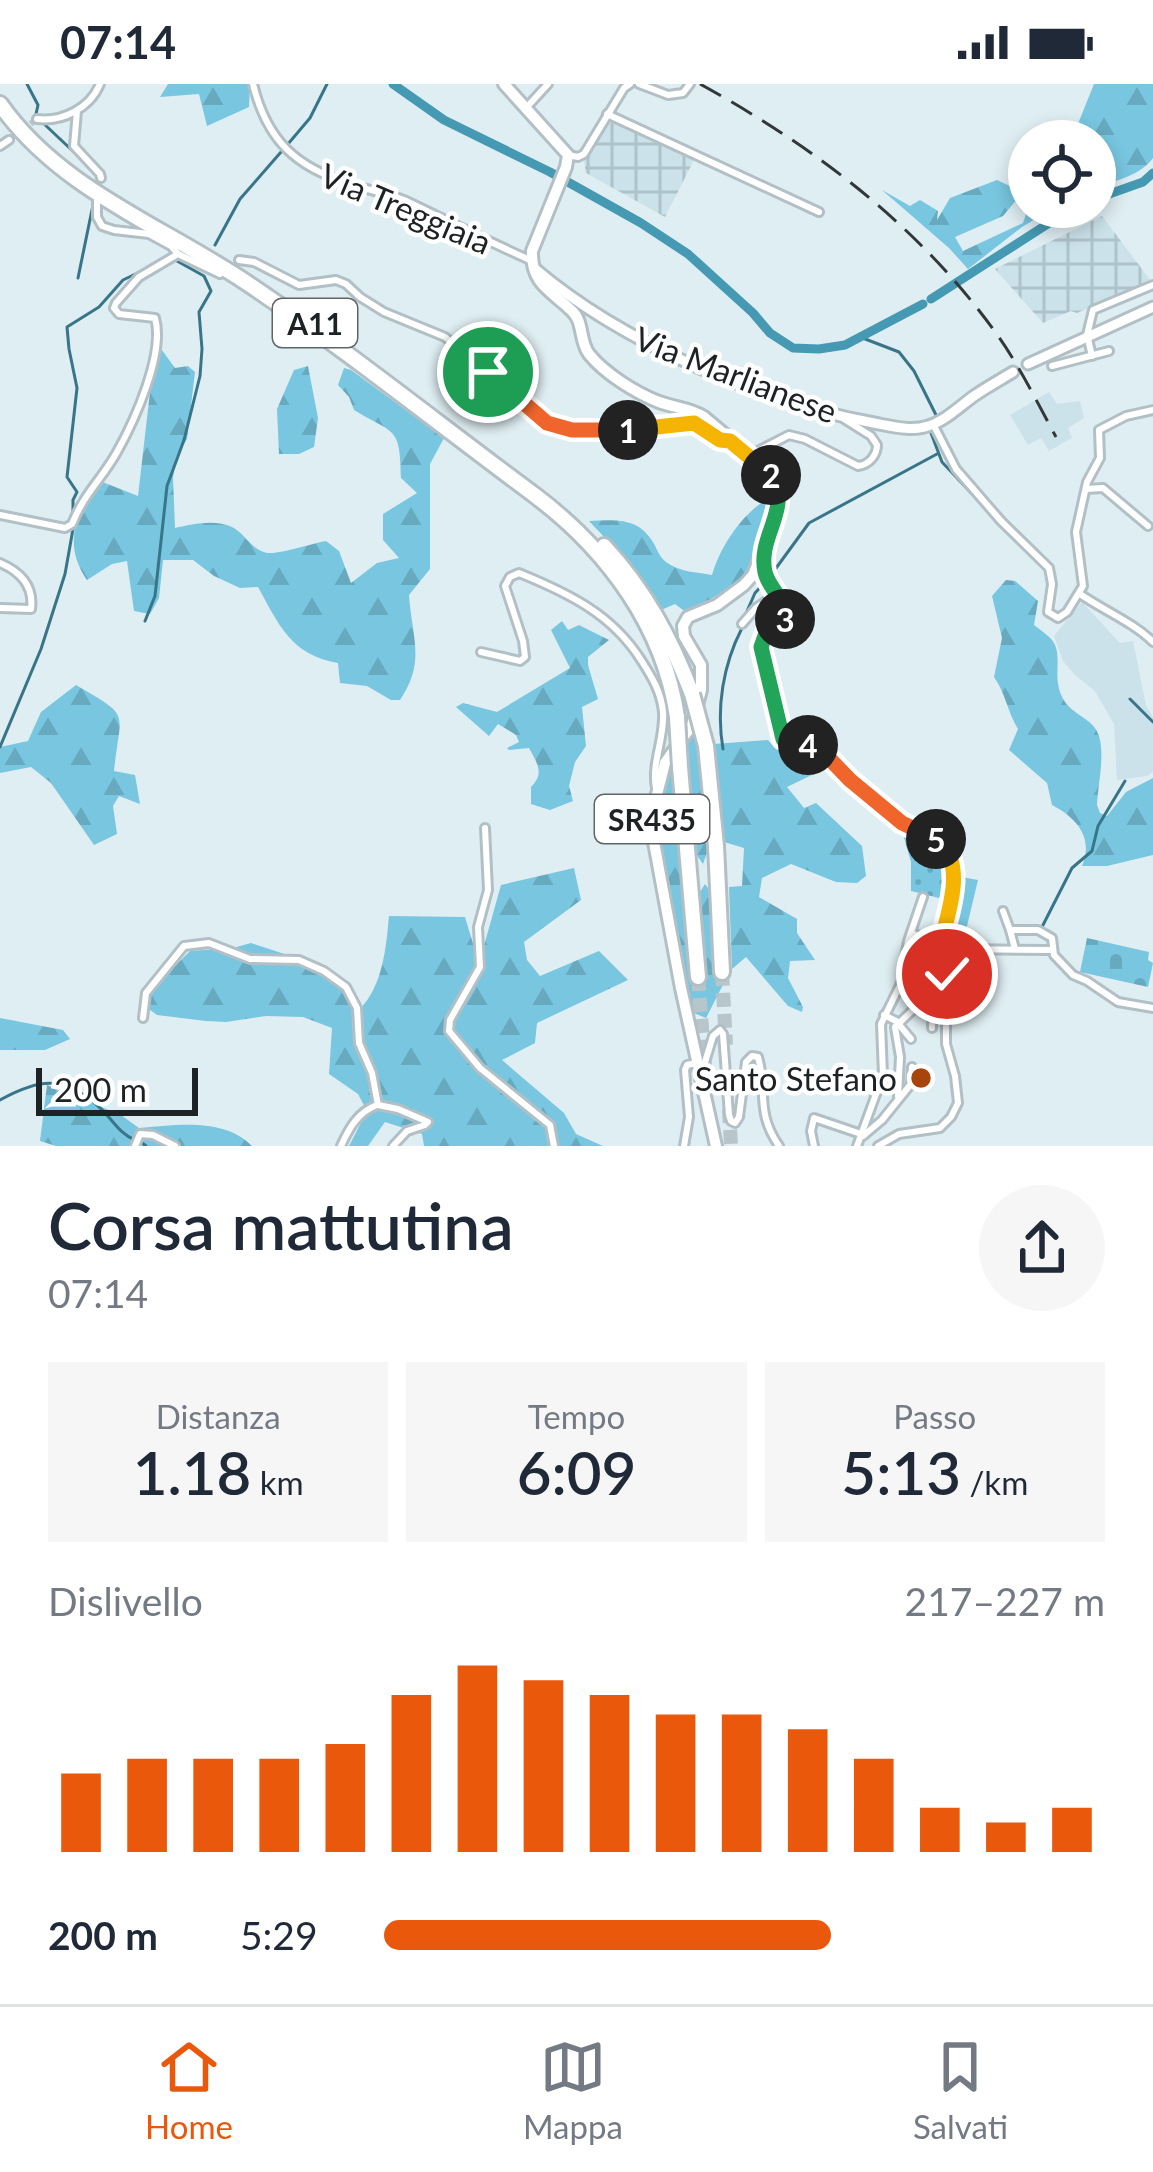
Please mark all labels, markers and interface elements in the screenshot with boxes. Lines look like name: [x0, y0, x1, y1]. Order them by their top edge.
text: 07:14: [60, 15, 176, 69]
map controls: [1008, 120, 1116, 228]
button: locate: [1008, 120, 1116, 228]
street label: Via Treggiaia: [315, 154, 497, 262]
road number: A11: [273, 299, 357, 347]
street label: Via Marlianese: [629, 317, 843, 431]
pin: [437, 321, 539, 423]
icon: arrive: [455, 339, 521, 405]
pin: 1: [598, 400, 658, 460]
text: 1: [618, 410, 638, 450]
pin: 2: [741, 445, 801, 505]
text: 2: [761, 455, 781, 495]
pin: 3: [755, 589, 815, 649]
text: 3: [775, 599, 795, 639]
pin: 4: [778, 715, 838, 775]
text: 4: [798, 725, 818, 765]
road number: SR435: [595, 795, 709, 843]
pin: 5: [906, 809, 966, 869]
text: 5: [926, 819, 946, 859]
pin: [896, 923, 998, 1025]
icon: check: [914, 941, 980, 1007]
place label: Santo Stefano: [695, 1058, 897, 1098]
scale bar: [36, 1062, 198, 1115]
marker: Santo Stefano: [908, 1065, 934, 1091]
text: 200 m: [54, 1069, 147, 1109]
text: Corsa mattutina: [48, 1185, 514, 1264]
button: share: [979, 1185, 1105, 1311]
text: 07:14: [48, 1270, 148, 1316]
text: Distanza: [156, 1396, 281, 1436]
text: Tempo: [528, 1396, 625, 1436]
text: Passo: [893, 1396, 976, 1436]
text: 1.18: [133, 1436, 251, 1508]
text: 6:09: [517, 1436, 636, 1508]
text: 5:13: [841, 1436, 961, 1508]
text: km: [251, 1462, 304, 1502]
text: /km: [961, 1462, 1028, 1502]
text: Dislivello: [48, 1578, 203, 1624]
text: 217–227 m: [905, 1578, 1105, 1624]
text: 200 m: [48, 1912, 158, 1958]
text: 5:29: [240, 1912, 318, 1958]
tab: Home: [145, 2034, 233, 2146]
tab: Mappa: [523, 2034, 623, 2146]
tab: Salvati: [913, 2034, 1008, 2146]

